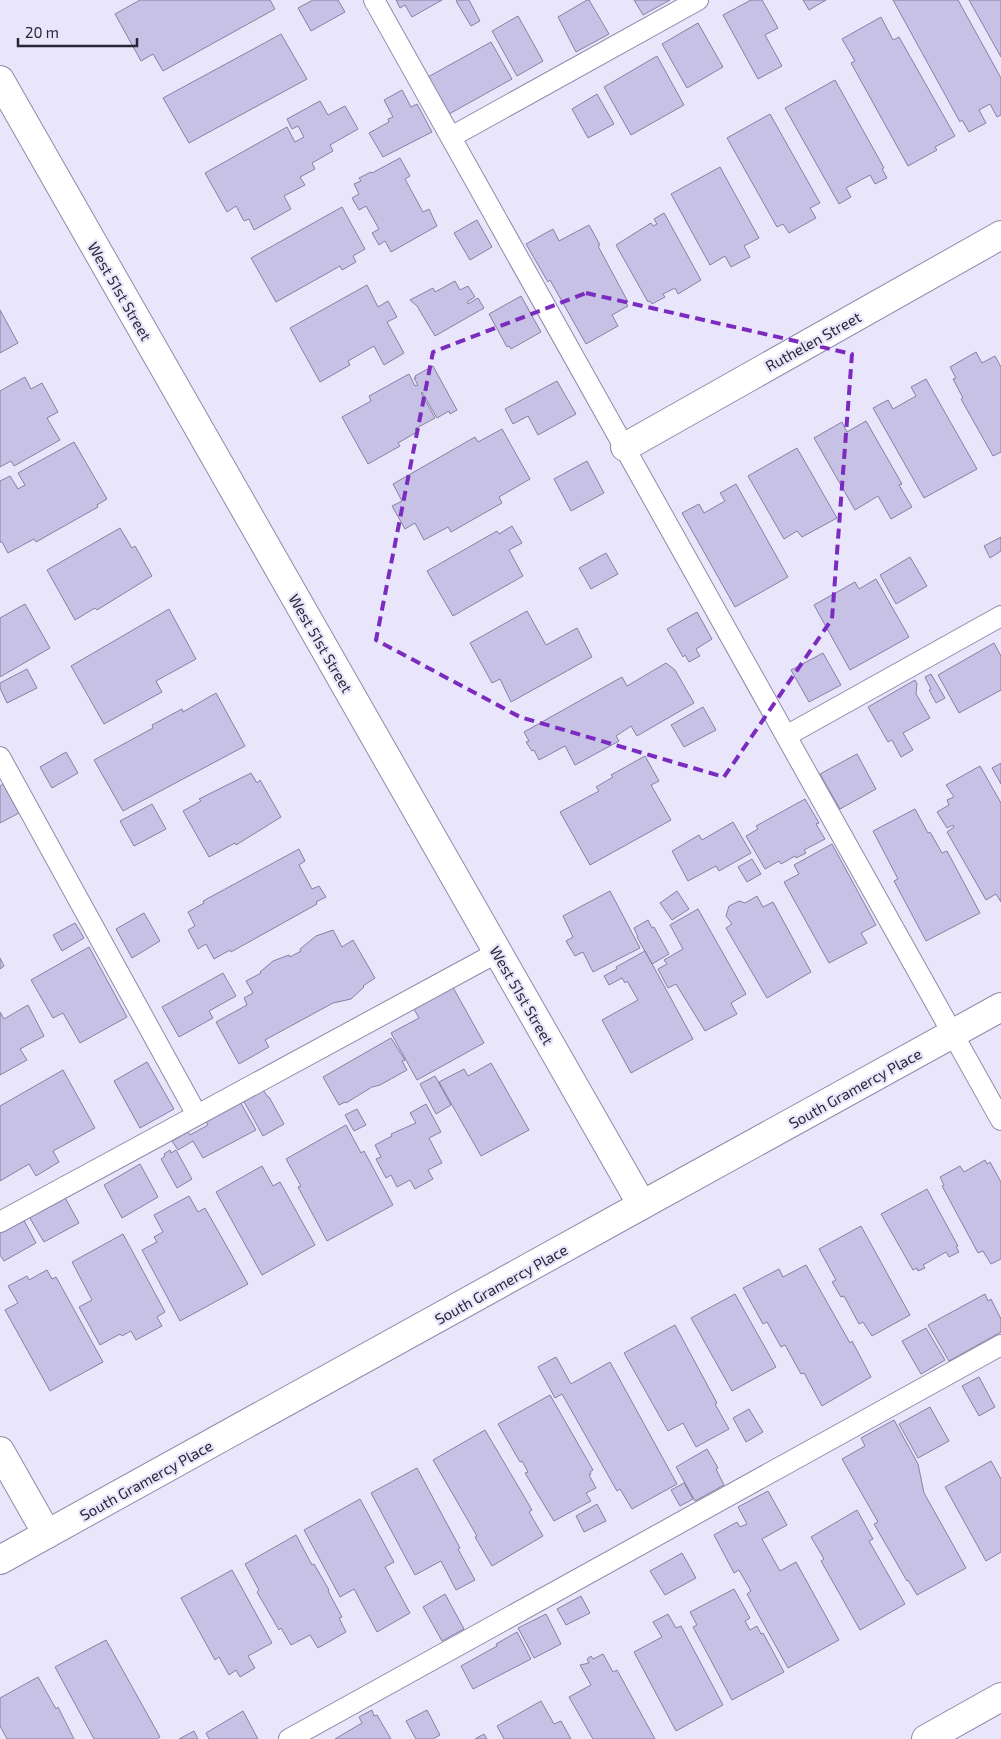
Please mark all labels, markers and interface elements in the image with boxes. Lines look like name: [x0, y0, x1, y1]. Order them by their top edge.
scale bar: [18, 15, 136, 47]
text: 20 m: [25, 23, 59, 41]
street label: West 51st Street: [84, 238, 156, 344]
street label: Ruthelen Street: [762, 307, 864, 375]
street label: West 51st Street: [285, 590, 357, 696]
street label: West 51st Street: [486, 942, 558, 1048]
street label: South Gramercy Place: [785, 1044, 925, 1132]
street label: South Gramercy Place: [431, 1240, 571, 1328]
street label: South Gramercy Place: [76, 1436, 216, 1524]

